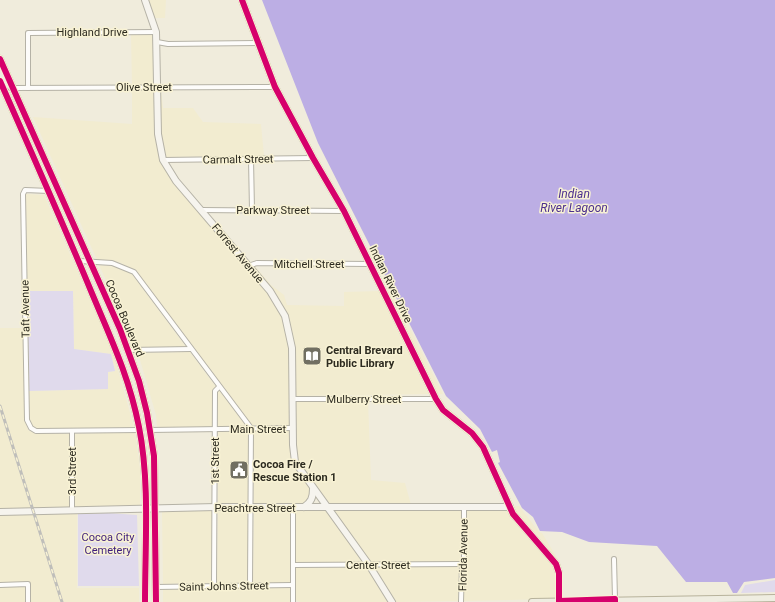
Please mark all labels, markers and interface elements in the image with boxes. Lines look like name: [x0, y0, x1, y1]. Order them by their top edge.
street label: Highland Drive: [56, 26, 128, 39]
street label: Olive Street: [116, 81, 172, 94]
street label: Carmalt Street: [203, 152, 274, 167]
water label: Indian River Lagoon: [540, 187, 608, 215]
street label: Parkway Street: [236, 204, 310, 217]
street label: Forrest Avenue: [209, 221, 266, 286]
street label: Indian River Drive: [366, 243, 415, 325]
street label: Mitchell Street: [274, 258, 345, 271]
street label: Cocoa Boulevard: [102, 278, 147, 359]
street label: Taft Avenue: [18, 280, 33, 338]
place label: Central Brevard Public Library: [326, 344, 403, 370]
library icon: Central Brevard Public Library: [301, 345, 323, 367]
street label: Mulberry Street: [327, 393, 402, 406]
street label: Main Street: [230, 423, 286, 436]
street label: 1st Street: [209, 437, 222, 485]
street label: 3rd Street: [66, 447, 79, 495]
place label: Cocoa Fire / Rescue Station 1: [253, 458, 337, 484]
public building icon: Cocoa Fire / Rescue Station 1: [228, 459, 250, 481]
street label: Peachtree Street: [214, 502, 296, 515]
street label: Florida Avenue: [456, 519, 471, 591]
park label: Cocoa City Cemetery: [82, 531, 135, 557]
street label: Center Street: [346, 559, 410, 572]
street label: Saint Johns Street: [179, 579, 269, 594]

